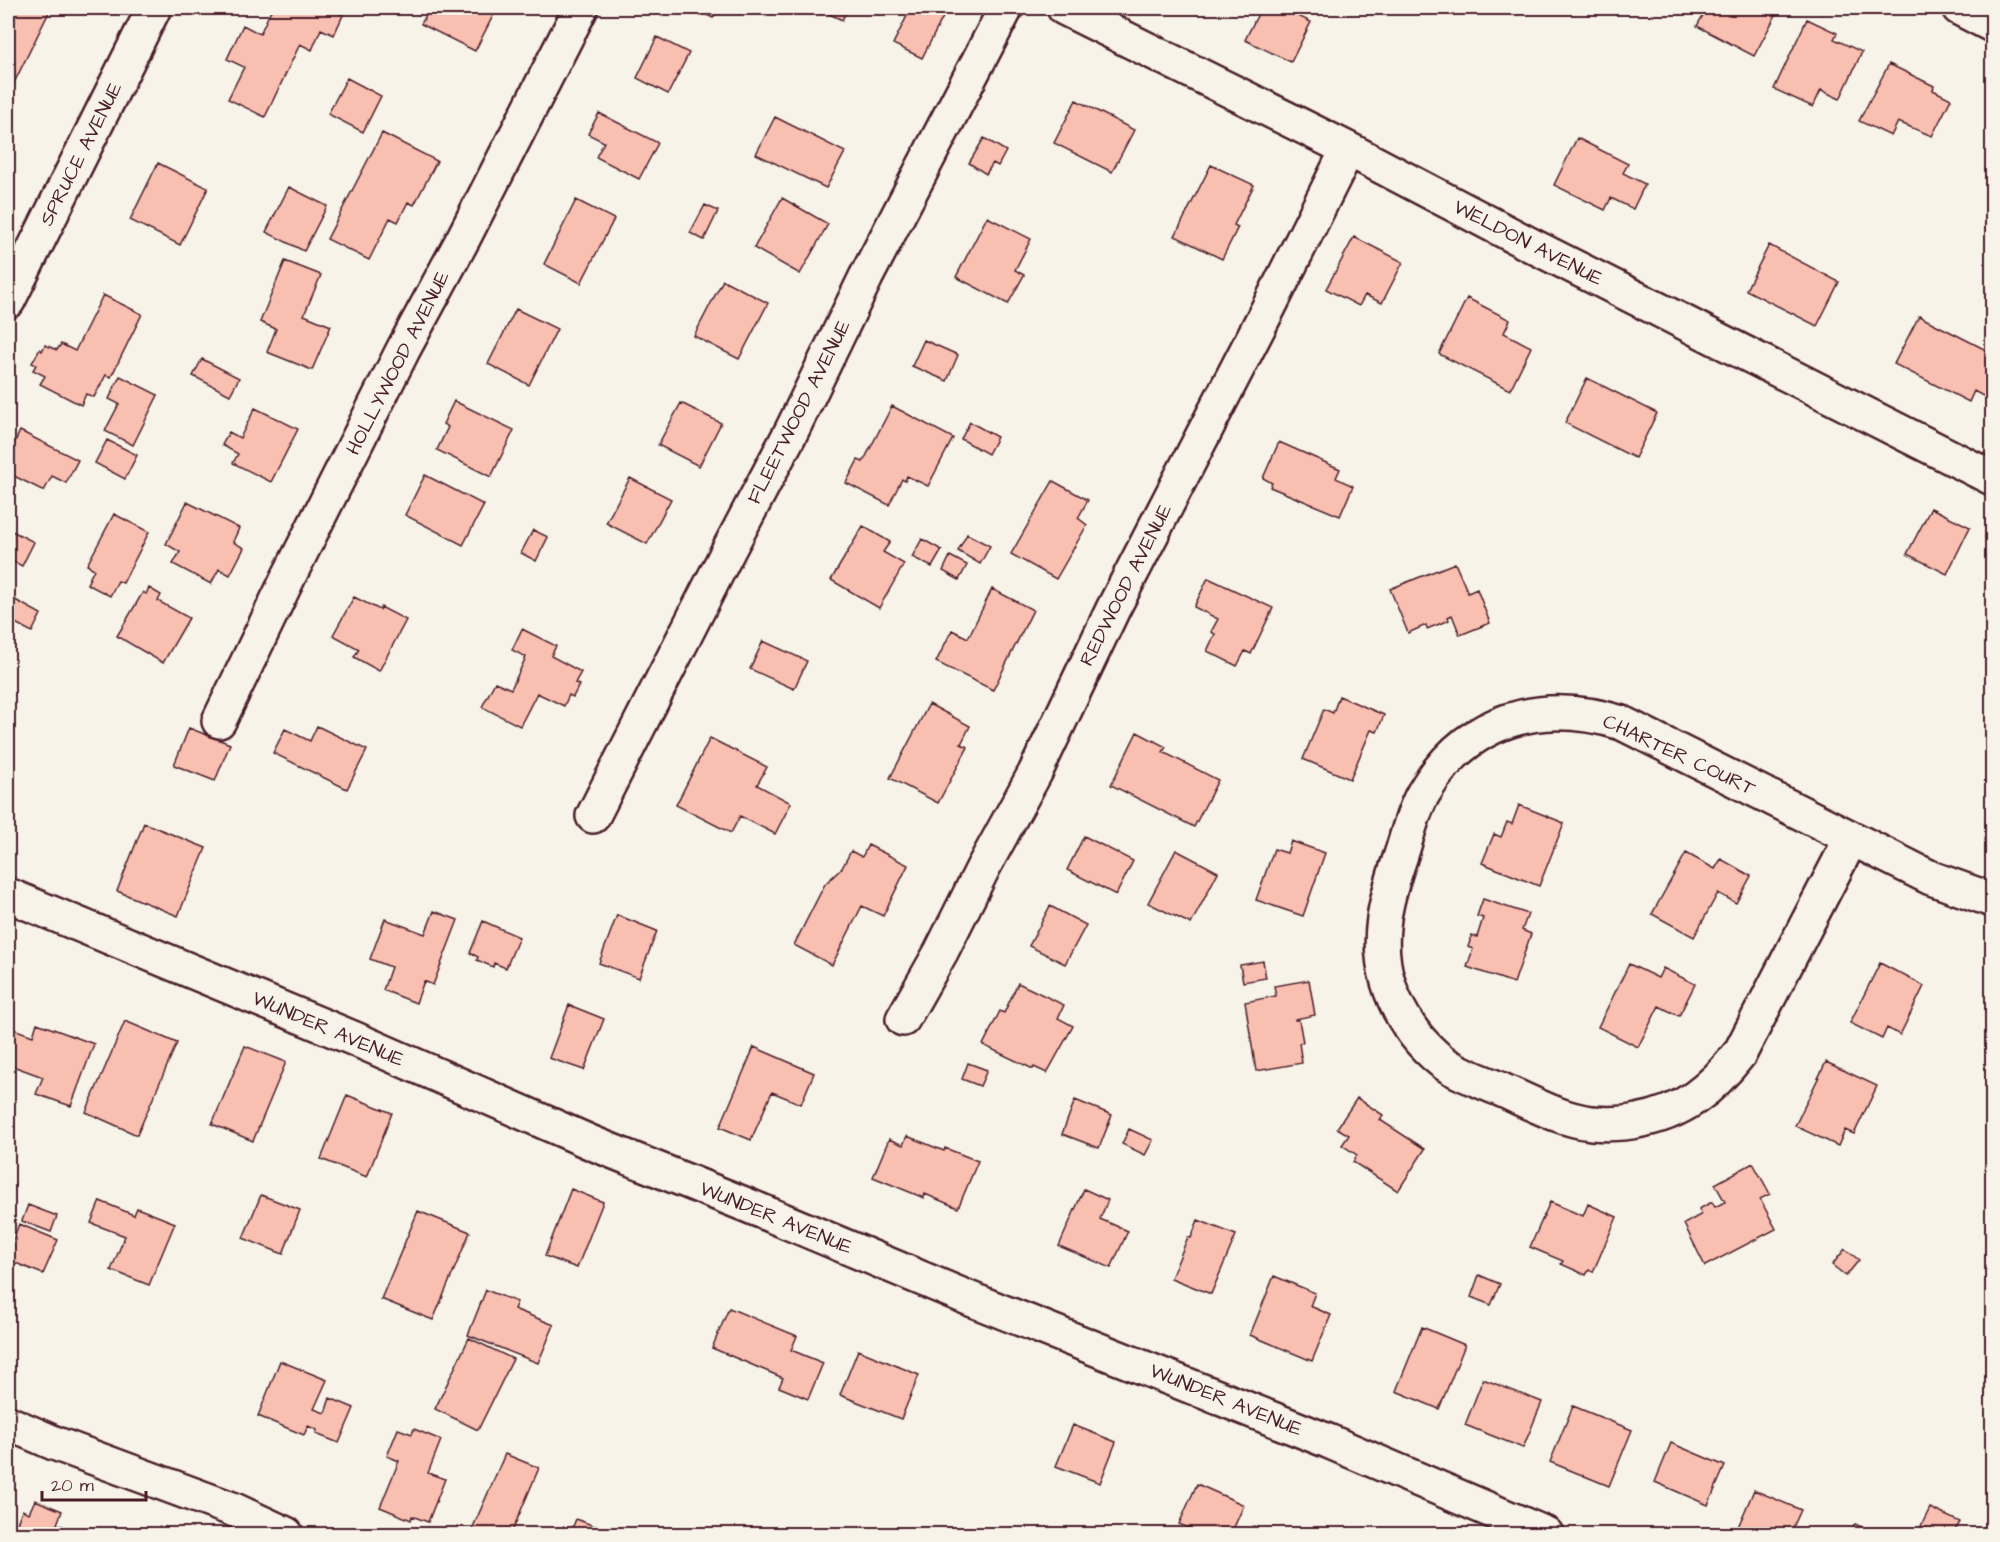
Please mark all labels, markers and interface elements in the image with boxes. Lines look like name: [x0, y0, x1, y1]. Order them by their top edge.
street label: SPRUCE AVENUE: [33, 77, 129, 231]
street label: WELDON AVENUE: [1448, 193, 1608, 293]
street label: HOLLYWOOD AVENUE: [339, 266, 457, 460]
street label: FLEETWOOD AVENUE: [740, 315, 858, 509]
street label: REDWOOD AVENUE: [1073, 499, 1179, 671]
street label: CHARTER COURT: [1598, 707, 1760, 803]
street label: WUNDER AVENUE: [248, 984, 408, 1074]
street label: WUNDER AVENUE: [695, 1175, 857, 1261]
street label: WUNDER AVENUE: [1145, 1357, 1307, 1443]
scale bar: [42, 1464, 146, 1502]
text: 20 m: [51, 1473, 94, 1498]

